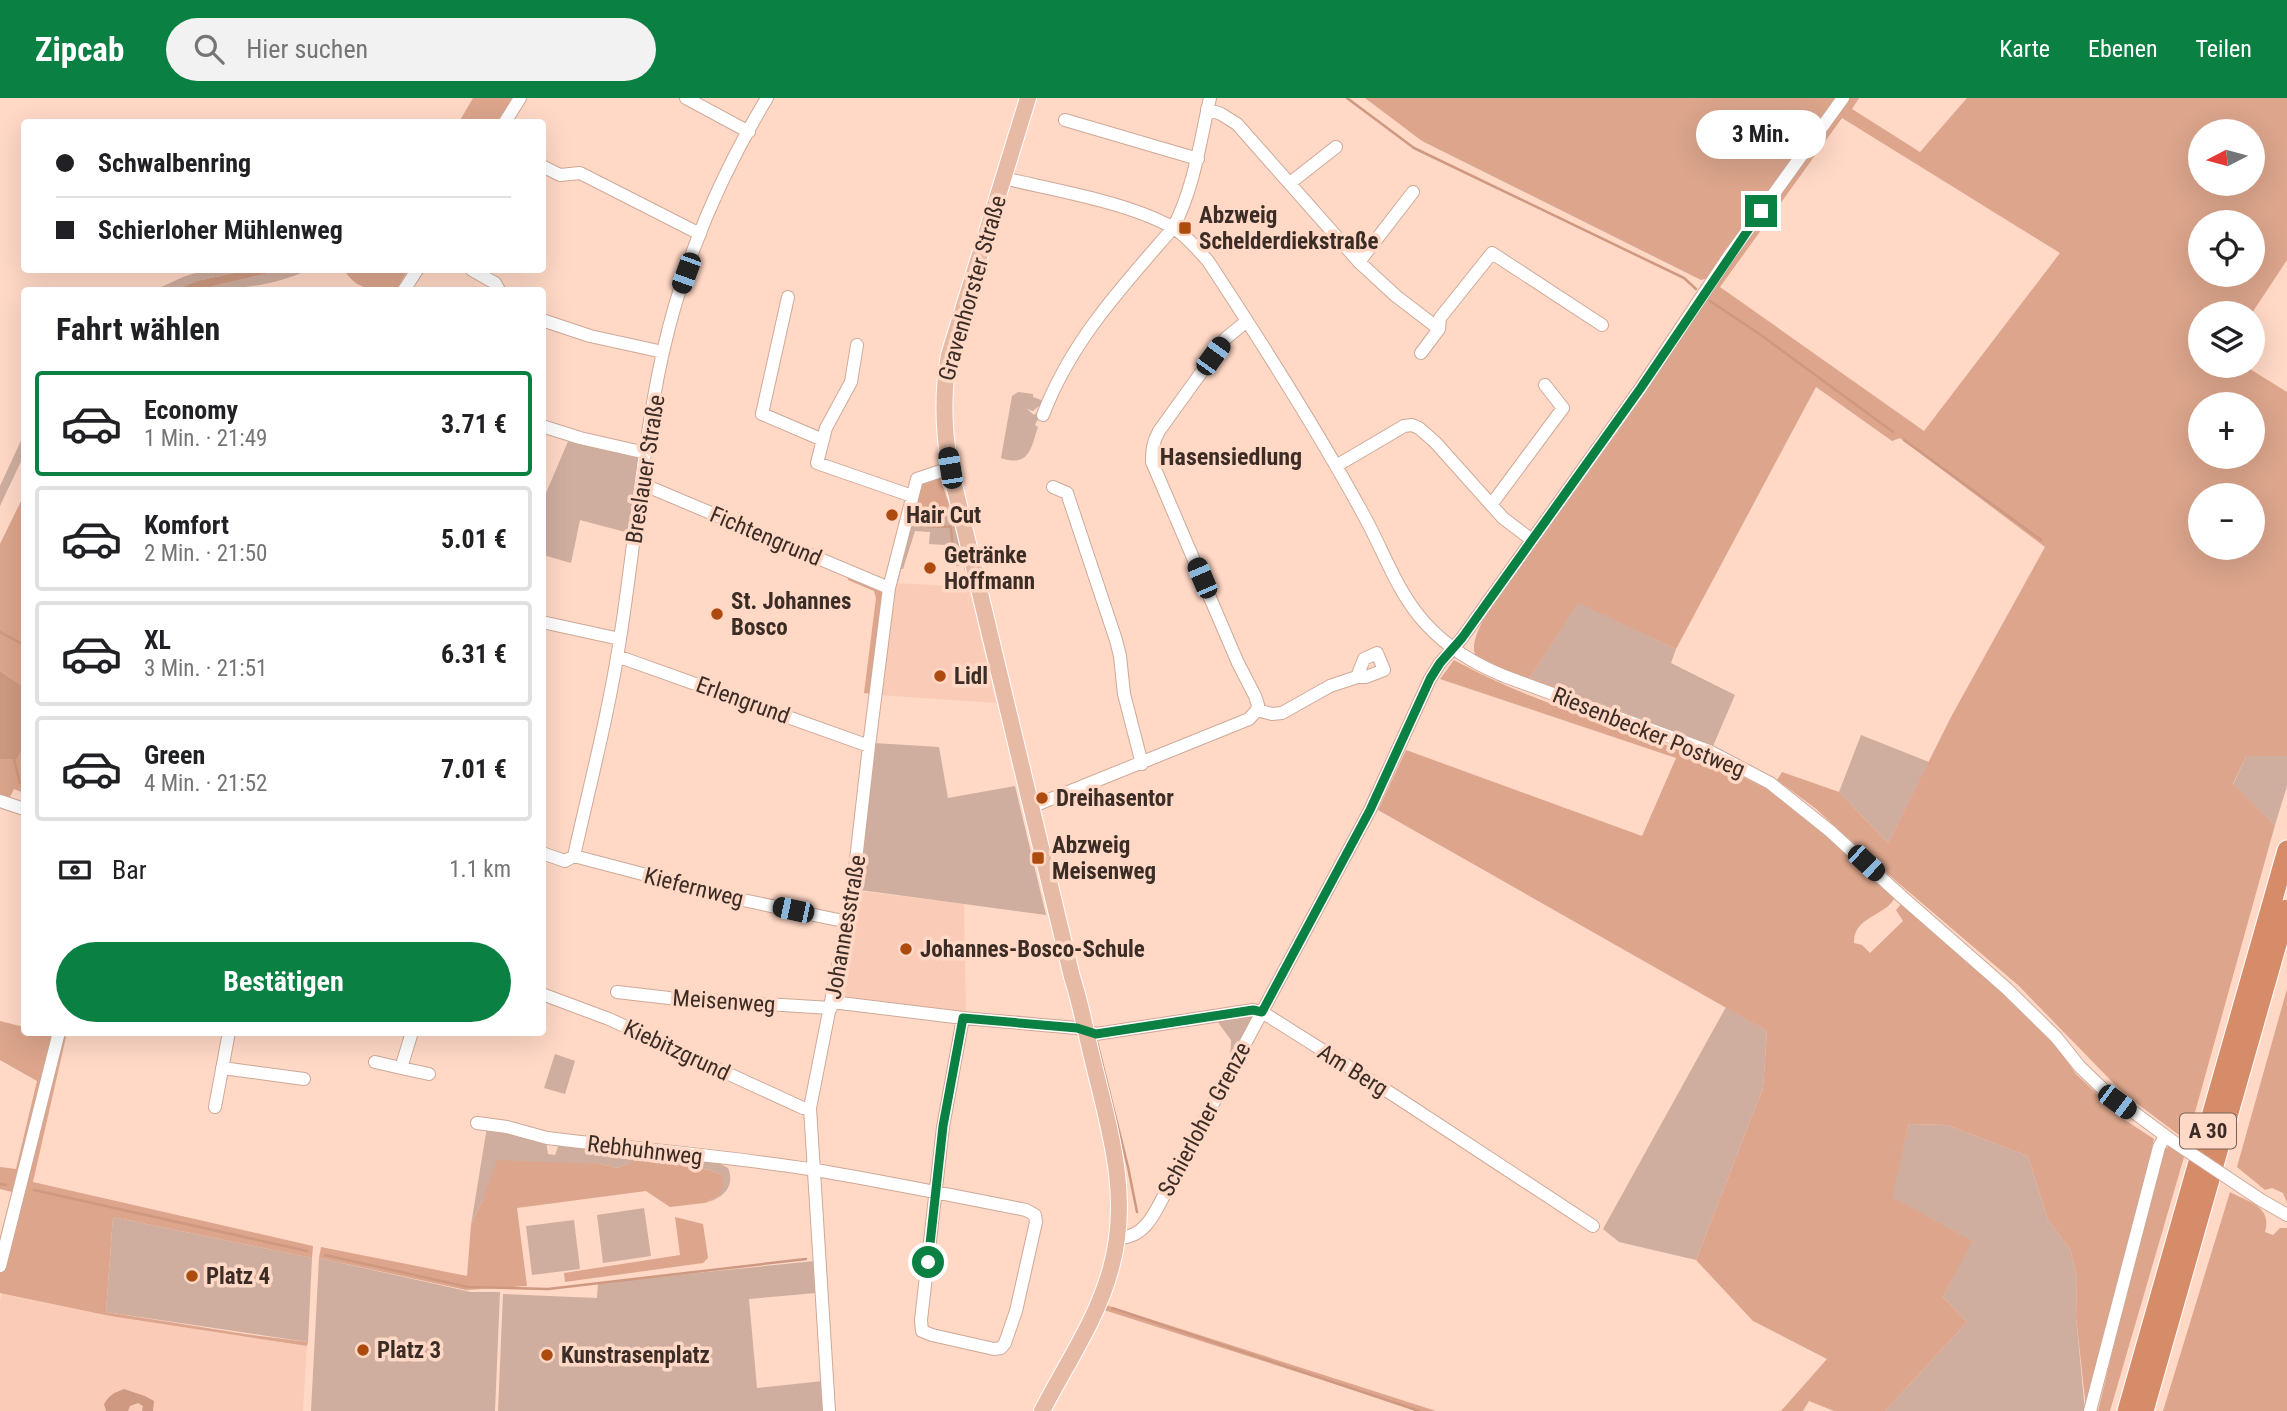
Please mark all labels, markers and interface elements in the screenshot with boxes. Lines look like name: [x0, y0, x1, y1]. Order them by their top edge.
search box: [166, 18, 656, 81]
text: Zipcab: [35, 30, 124, 69]
icon: search: [190, 30, 228, 68]
text: Hier suchen: [246, 34, 368, 64]
text: Karte: [1999, 35, 2050, 63]
text: Ebenen: [2088, 35, 2158, 63]
text: Teilen: [2196, 35, 2252, 63]
callout: 3 Min.: [1696, 109, 1826, 158]
north arrow: [2188, 119, 2264, 196]
map controls: [2188, 119, 2265, 560]
text: 3 Min.: [1732, 121, 1790, 148]
text: Schwalbenring: [98, 148, 251, 178]
street label: Gravenhorster Straße: [933, 192, 1012, 384]
route end: [1745, 195, 1777, 227]
place label: Abzweig Schelderdiekstraße: [1199, 202, 1379, 255]
button: locate: [2188, 210, 2265, 287]
text: Schierloher Mühlenweg: [98, 215, 343, 245]
marker: Abzweig Schelderdiekstraße: [1177, 220, 1193, 236]
car: [669, 250, 704, 296]
button: layers: [2188, 301, 2265, 378]
text: Fahrt wählen: [56, 310, 220, 348]
car: [1193, 333, 1234, 379]
icon: car: [60, 392, 123, 455]
button: +: [2188, 392, 2265, 469]
street label: Breslauer Straße: [620, 393, 671, 545]
text: Economy: [144, 395, 238, 425]
text: 3.71 €: [441, 409, 507, 439]
text: 1 Min. · 21:49: [144, 425, 267, 452]
district label: Hasensiedlung: [1160, 443, 1302, 471]
car: [937, 446, 964, 490]
button: −: [2188, 483, 2265, 560]
street label: Fichtengrund: [706, 501, 826, 572]
place label: Hair Cut: [906, 502, 981, 529]
icon: car: [60, 507, 123, 570]
marker: Hair Cut: [884, 507, 900, 523]
text: Komfort: [144, 510, 229, 540]
text: 5.01 €: [441, 524, 507, 554]
text: 2 Min. · 21:50: [144, 540, 267, 567]
place label: Getränke Hoffmann: [944, 542, 1035, 595]
car: [1185, 555, 1220, 601]
marker: Getränke Hoffmann: [922, 560, 938, 576]
place label: St. Johannes Bosco: [731, 588, 851, 641]
marker: St. Johannes Bosco: [709, 606, 725, 622]
icon: car: [60, 622, 123, 685]
text: XL: [144, 625, 171, 655]
text: 6.31 €: [441, 639, 507, 669]
text: 3 Min. · 21:51: [144, 655, 267, 682]
place label: Lidl: [954, 663, 988, 690]
marker: Lidl: [932, 668, 948, 684]
street label: Erlengrund: [692, 671, 793, 730]
street label: Riesenbecker Postweg: [1549, 682, 1749, 783]
icon: car: [60, 737, 123, 800]
text: Green: [144, 740, 205, 770]
text: 7.01 €: [441, 754, 507, 784]
text: 4 Min. · 21:52: [144, 770, 267, 797]
place label: Dreihasentor: [1056, 785, 1174, 812]
marker: Dreihasentor: [1034, 790, 1050, 806]
place label: Abzweig Meisenweg: [1052, 832, 1156, 885]
car: [1844, 841, 1889, 885]
marker: Abzweig Meisenweg: [1030, 850, 1046, 866]
icon: cash: [56, 851, 94, 889]
street label: Johannesstraße: [820, 853, 871, 1001]
text: Bar: [112, 855, 147, 885]
text: 1.1 km: [449, 856, 511, 883]
street label: Kiefernweg: [641, 862, 746, 913]
car: [771, 895, 816, 925]
place label: Johannes-Bosco-Schule: [920, 936, 1145, 963]
marker: Johannes-Bosco-Schule: [898, 941, 914, 957]
button: Bestätigen: [56, 942, 511, 1022]
street label: Meisenweg: [672, 984, 776, 1019]
street label: Kiebitzgrund: [619, 1014, 734, 1087]
street label: Schierloher Grenze: [1152, 1038, 1256, 1201]
street label: Am Berg: [1313, 1038, 1393, 1102]
car: [2094, 1081, 2141, 1123]
road number: A 30: [2180, 1114, 2236, 1148]
street label: Rebhuhnweg: [586, 1130, 704, 1171]
route start: [912, 1246, 944, 1278]
place label: Platz 4: [206, 1263, 270, 1290]
marker: Platz 4: [184, 1268, 200, 1284]
place label: Platz 3: [377, 1337, 441, 1364]
marker: Platz 3: [355, 1342, 371, 1358]
place label: Kunstrasenplatz: [561, 1342, 710, 1369]
marker: Kunstrasenplatz: [539, 1347, 555, 1363]

